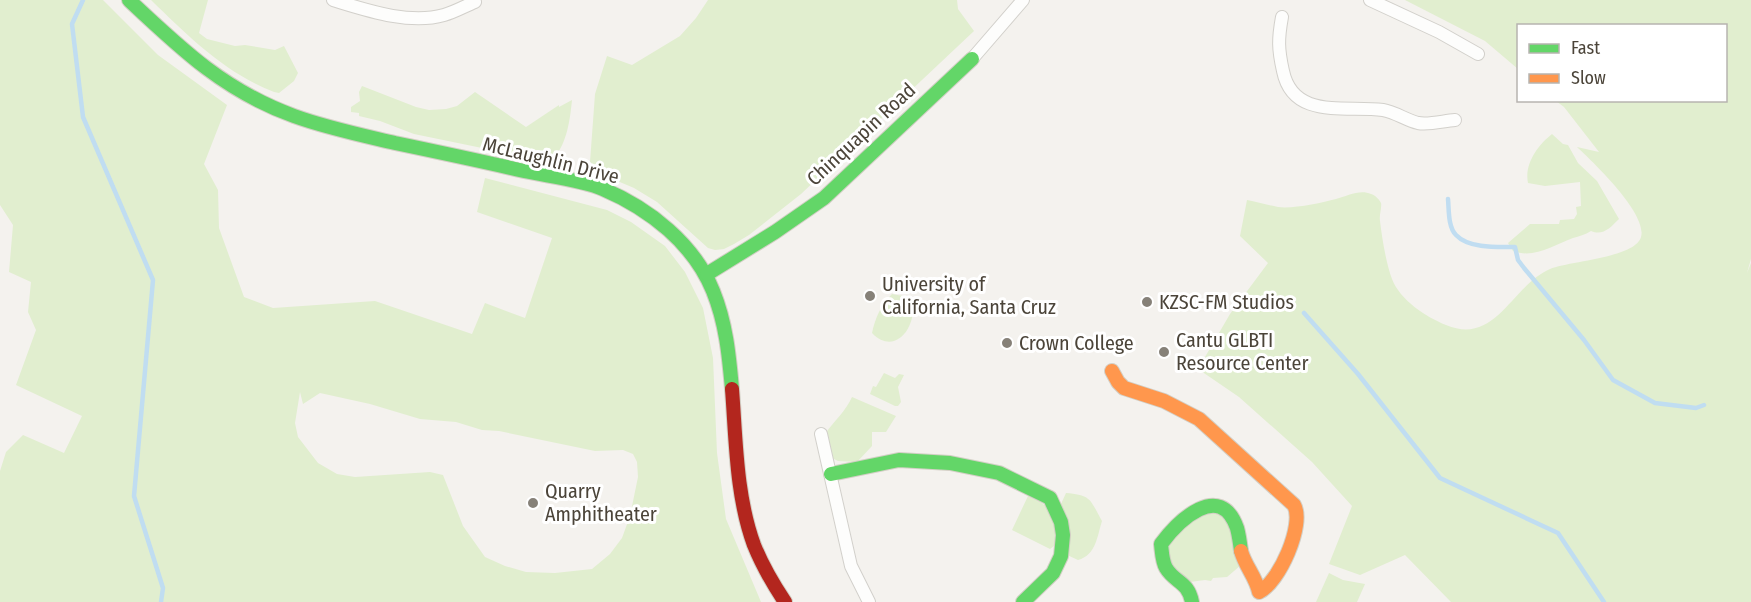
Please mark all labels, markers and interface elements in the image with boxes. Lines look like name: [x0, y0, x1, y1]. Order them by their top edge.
legend: [1517, 24, 1727, 102]
text: Fast: [1571, 37, 1600, 59]
text: Slow: [1571, 67, 1606, 89]
street label: Chinquapin Road: [802, 78, 920, 190]
street label: McLaughlin Drive: [480, 131, 622, 189]
place label: University of California, Santa Cruz: [882, 272, 1056, 319]
marker: University of California, Santa Cruz: [863, 289, 877, 303]
place label: KZSC-FM Studios: [1159, 290, 1294, 314]
marker: KZSC-FM Studios: [1140, 295, 1154, 309]
place label: Cantu GLBTI Resource Center: [1176, 328, 1308, 375]
place label: Crown College: [1019, 331, 1134, 355]
marker: Crown College: [1000, 336, 1014, 350]
marker: Cantu GLBTI Resource Center: [1157, 345, 1171, 359]
place label: Quarry Amphitheater: [545, 479, 657, 526]
marker: Quarry Amphitheater: [526, 496, 540, 510]

